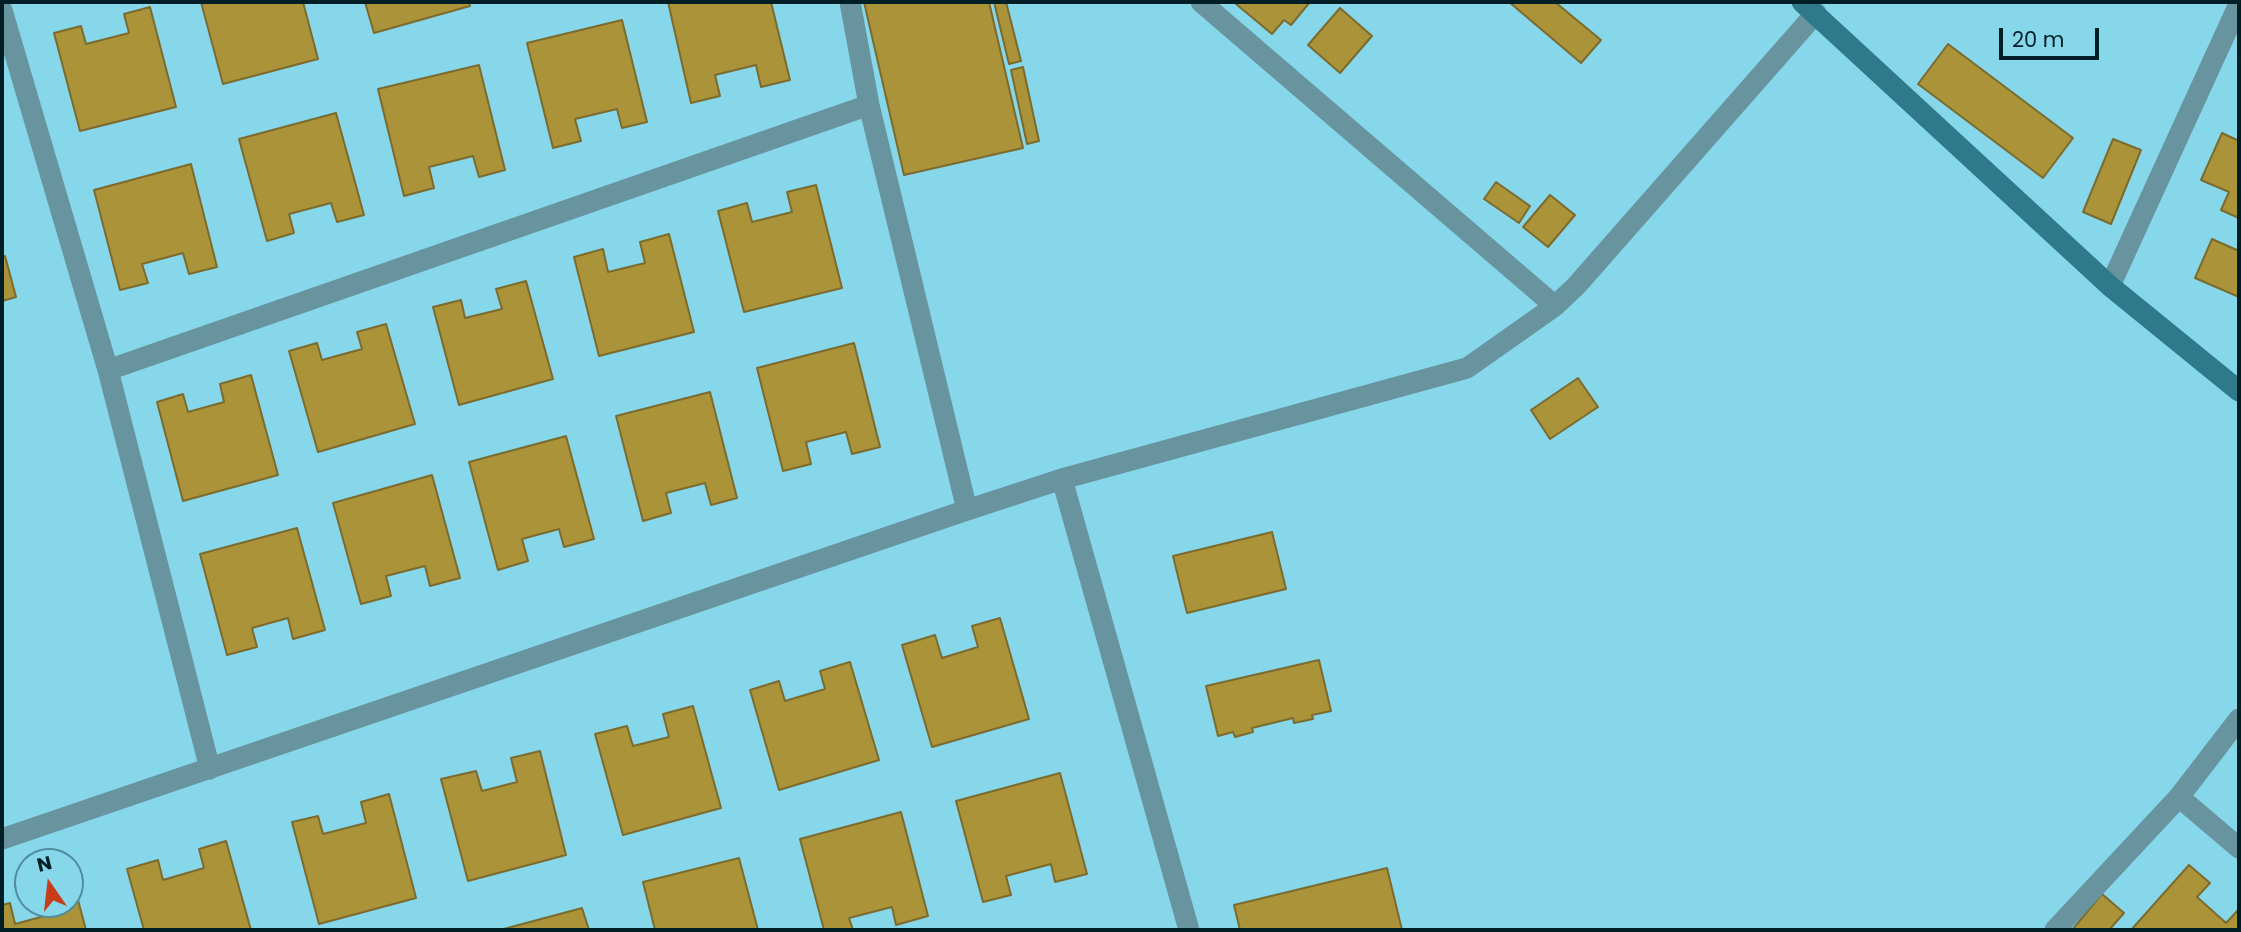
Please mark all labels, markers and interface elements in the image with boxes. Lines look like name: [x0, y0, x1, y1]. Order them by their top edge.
scale bar: [2003, 14, 2103, 58]
text: 20 m: [2012, 25, 2065, 54]
north arrow: [14, 848, 84, 918]
text: N: [34, 849, 54, 879]

